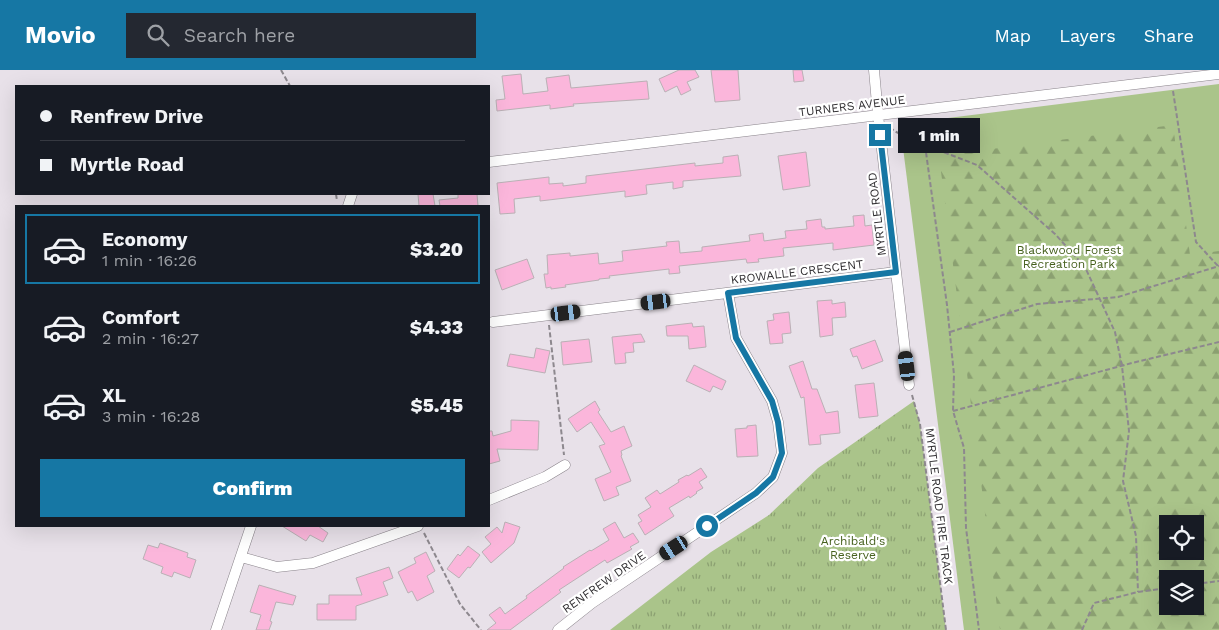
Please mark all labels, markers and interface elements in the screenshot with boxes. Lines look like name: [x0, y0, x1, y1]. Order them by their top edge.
search box: [126, 13, 476, 58]
text: Movio: [25, 21, 96, 49]
icon: search: [144, 21, 172, 49]
text: Search here: [184, 24, 295, 47]
text: Map: [994, 25, 1031, 46]
text: Layers: [1059, 25, 1116, 46]
text: Share: [1144, 25, 1194, 46]
street label: TURNERS AVENUE: [798, 92, 906, 119]
text: Renfrew Drive: [70, 105, 203, 128]
callout: 1 min: [898, 118, 980, 152]
route end: [869, 124, 891, 146]
text: 1 min: [918, 126, 960, 145]
text: Myrtle Road: [70, 153, 184, 176]
street label: MYRTLE ROAD: [865, 171, 889, 257]
icon: car: [42, 227, 87, 272]
text: Economy: [102, 228, 187, 251]
text: $3.20: [410, 238, 463, 261]
park label: Blackwood Forest Recreation Park: [1017, 243, 1121, 271]
text: 1 min · 16:26: [102, 251, 197, 270]
street label: KROWALLE CRESCENT: [730, 257, 864, 287]
car: [640, 293, 671, 311]
car: [550, 304, 581, 322]
icon: car: [42, 305, 87, 350]
text: Comfort: [102, 306, 180, 329]
text: $4.33: [410, 316, 463, 339]
text: 2 min · 16:27: [102, 329, 199, 348]
car: [897, 350, 916, 382]
icon: car: [42, 383, 87, 428]
text: XL: [102, 384, 126, 407]
text: $5.45: [410, 394, 463, 417]
text: 3 min · 16:28: [102, 407, 200, 426]
street label: MYRTLE ROAD FIRE TRACK: [922, 427, 956, 585]
button: Confirm: [40, 459, 465, 517]
route start: [696, 515, 718, 537]
map controls: [1159, 515, 1204, 615]
button: locate: [1159, 515, 1204, 560]
car: [657, 534, 690, 562]
park label: Archibald's Reserve: [821, 534, 885, 562]
street label: RENFREW DRIVE: [560, 548, 649, 616]
button: layers: [1159, 570, 1204, 615]

